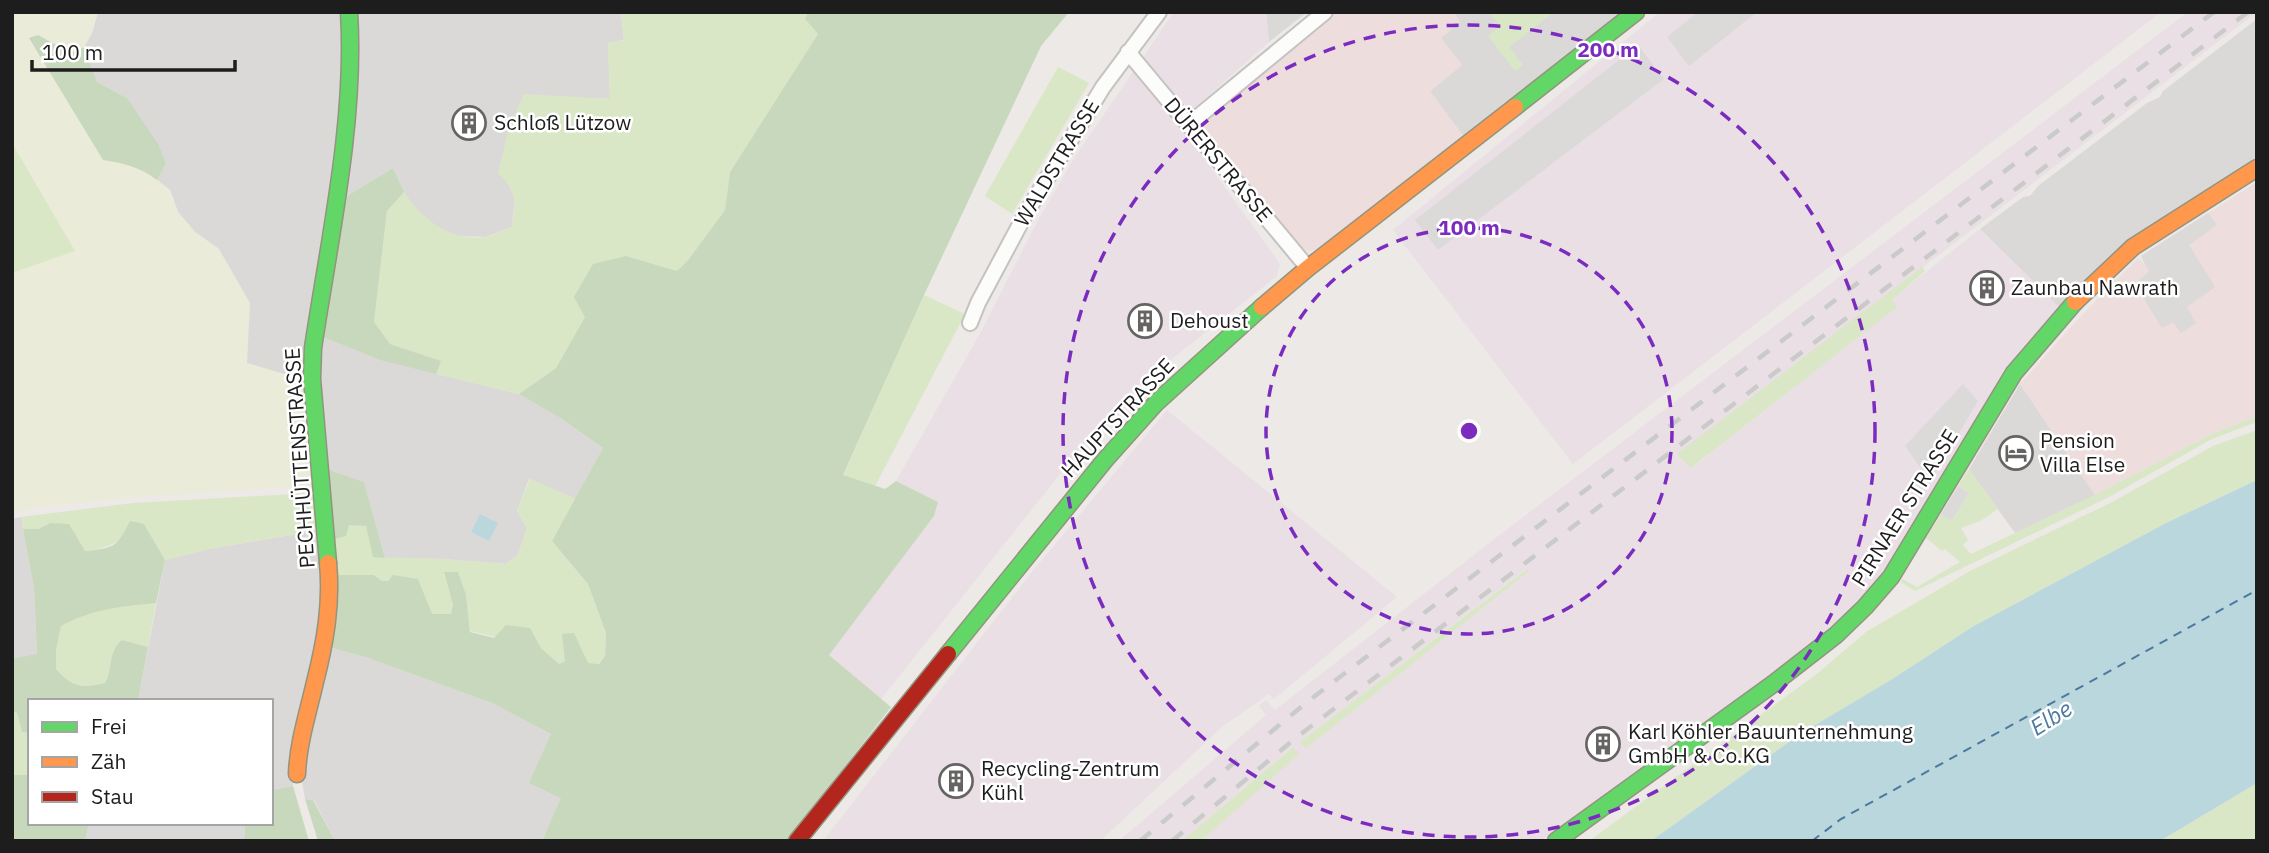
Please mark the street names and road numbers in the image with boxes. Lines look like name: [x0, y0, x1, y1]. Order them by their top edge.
street label: DÜRERSTRASSE: [1158, 91, 1279, 228]
street label: WALDSTRASSE: [1007, 94, 1105, 231]
street label: PECHHÜTTENSTRASSE: [277, 347, 321, 569]
street label: HAUPTSTRASSE: [1054, 351, 1180, 483]
street label: PIRNAER STRASSE: [1844, 423, 1964, 592]

